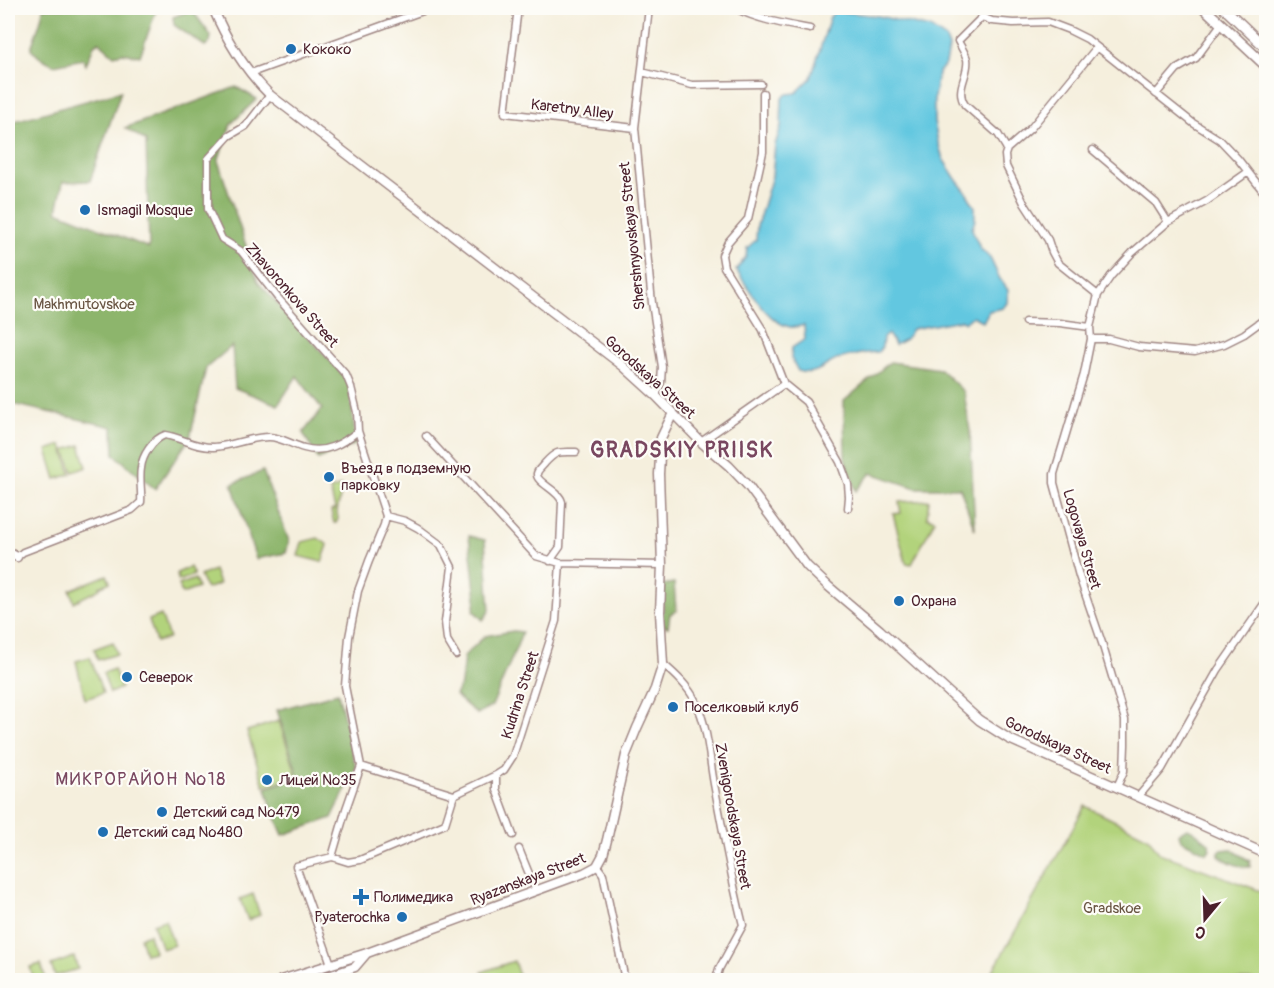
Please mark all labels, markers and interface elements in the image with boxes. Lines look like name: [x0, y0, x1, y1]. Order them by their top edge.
place label: Кококо: [303, 40, 351, 59]
marker: Кококо: [284, 42, 298, 56]
street label: Karetny Alley: [530, 95, 615, 124]
street label: Shershnyovskaya Street: [615, 160, 650, 311]
place label: Ismagil Mosque: [97, 201, 193, 220]
marker: Ismagil Mosque: [78, 203, 92, 217]
street label: Zhavoronkova Street: [241, 239, 343, 352]
park label: Makhmutovskoe: [33, 295, 135, 314]
street label: Gorodskaya Street: [600, 332, 700, 424]
district label: GRADSKIY PRIISK: [590, 437, 774, 464]
place label: Въезд в подземную парковку: [341, 459, 471, 495]
marker: Въезд в подземную парковку: [322, 470, 336, 484]
street label: Logovaya Street: [1058, 487, 1105, 592]
place label: Охрана: [911, 592, 957, 611]
marker: Охрана: [892, 594, 906, 608]
street label: Kudrina Street: [497, 648, 544, 741]
place label: Северок: [139, 668, 194, 687]
marker: Северок: [120, 670, 134, 684]
place label: Поселковый клуб: [685, 698, 799, 717]
marker: Поселковый клуб: [666, 700, 680, 714]
street label: Gorodskaya Street: [1001, 712, 1115, 779]
street label: Zvenigorodskaya Street: [710, 741, 755, 892]
district label: МИКРОРАЙОН №18: [55, 768, 227, 791]
place label: Лицей №35: [278, 771, 357, 790]
marker: Лицей №35: [260, 773, 274, 787]
place label: Детский сад №479: [173, 803, 300, 822]
marker: Детский сад №479: [155, 805, 169, 819]
place label: Детский сад №480: [114, 823, 243, 842]
marker: Детский сад №480: [96, 825, 110, 839]
street label: Ryazanskaya Street: [468, 848, 589, 910]
marker: Полимедика: [352, 888, 370, 906]
place label: Полимедика: [374, 888, 453, 907]
north arrow: [1175, 889, 1235, 949]
park label: Gradskoe: [1083, 899, 1142, 918]
place label: Pyaterochka: [314, 908, 390, 927]
marker: Pyaterochka: [395, 910, 409, 924]
text: С: [1192, 921, 1208, 943]

